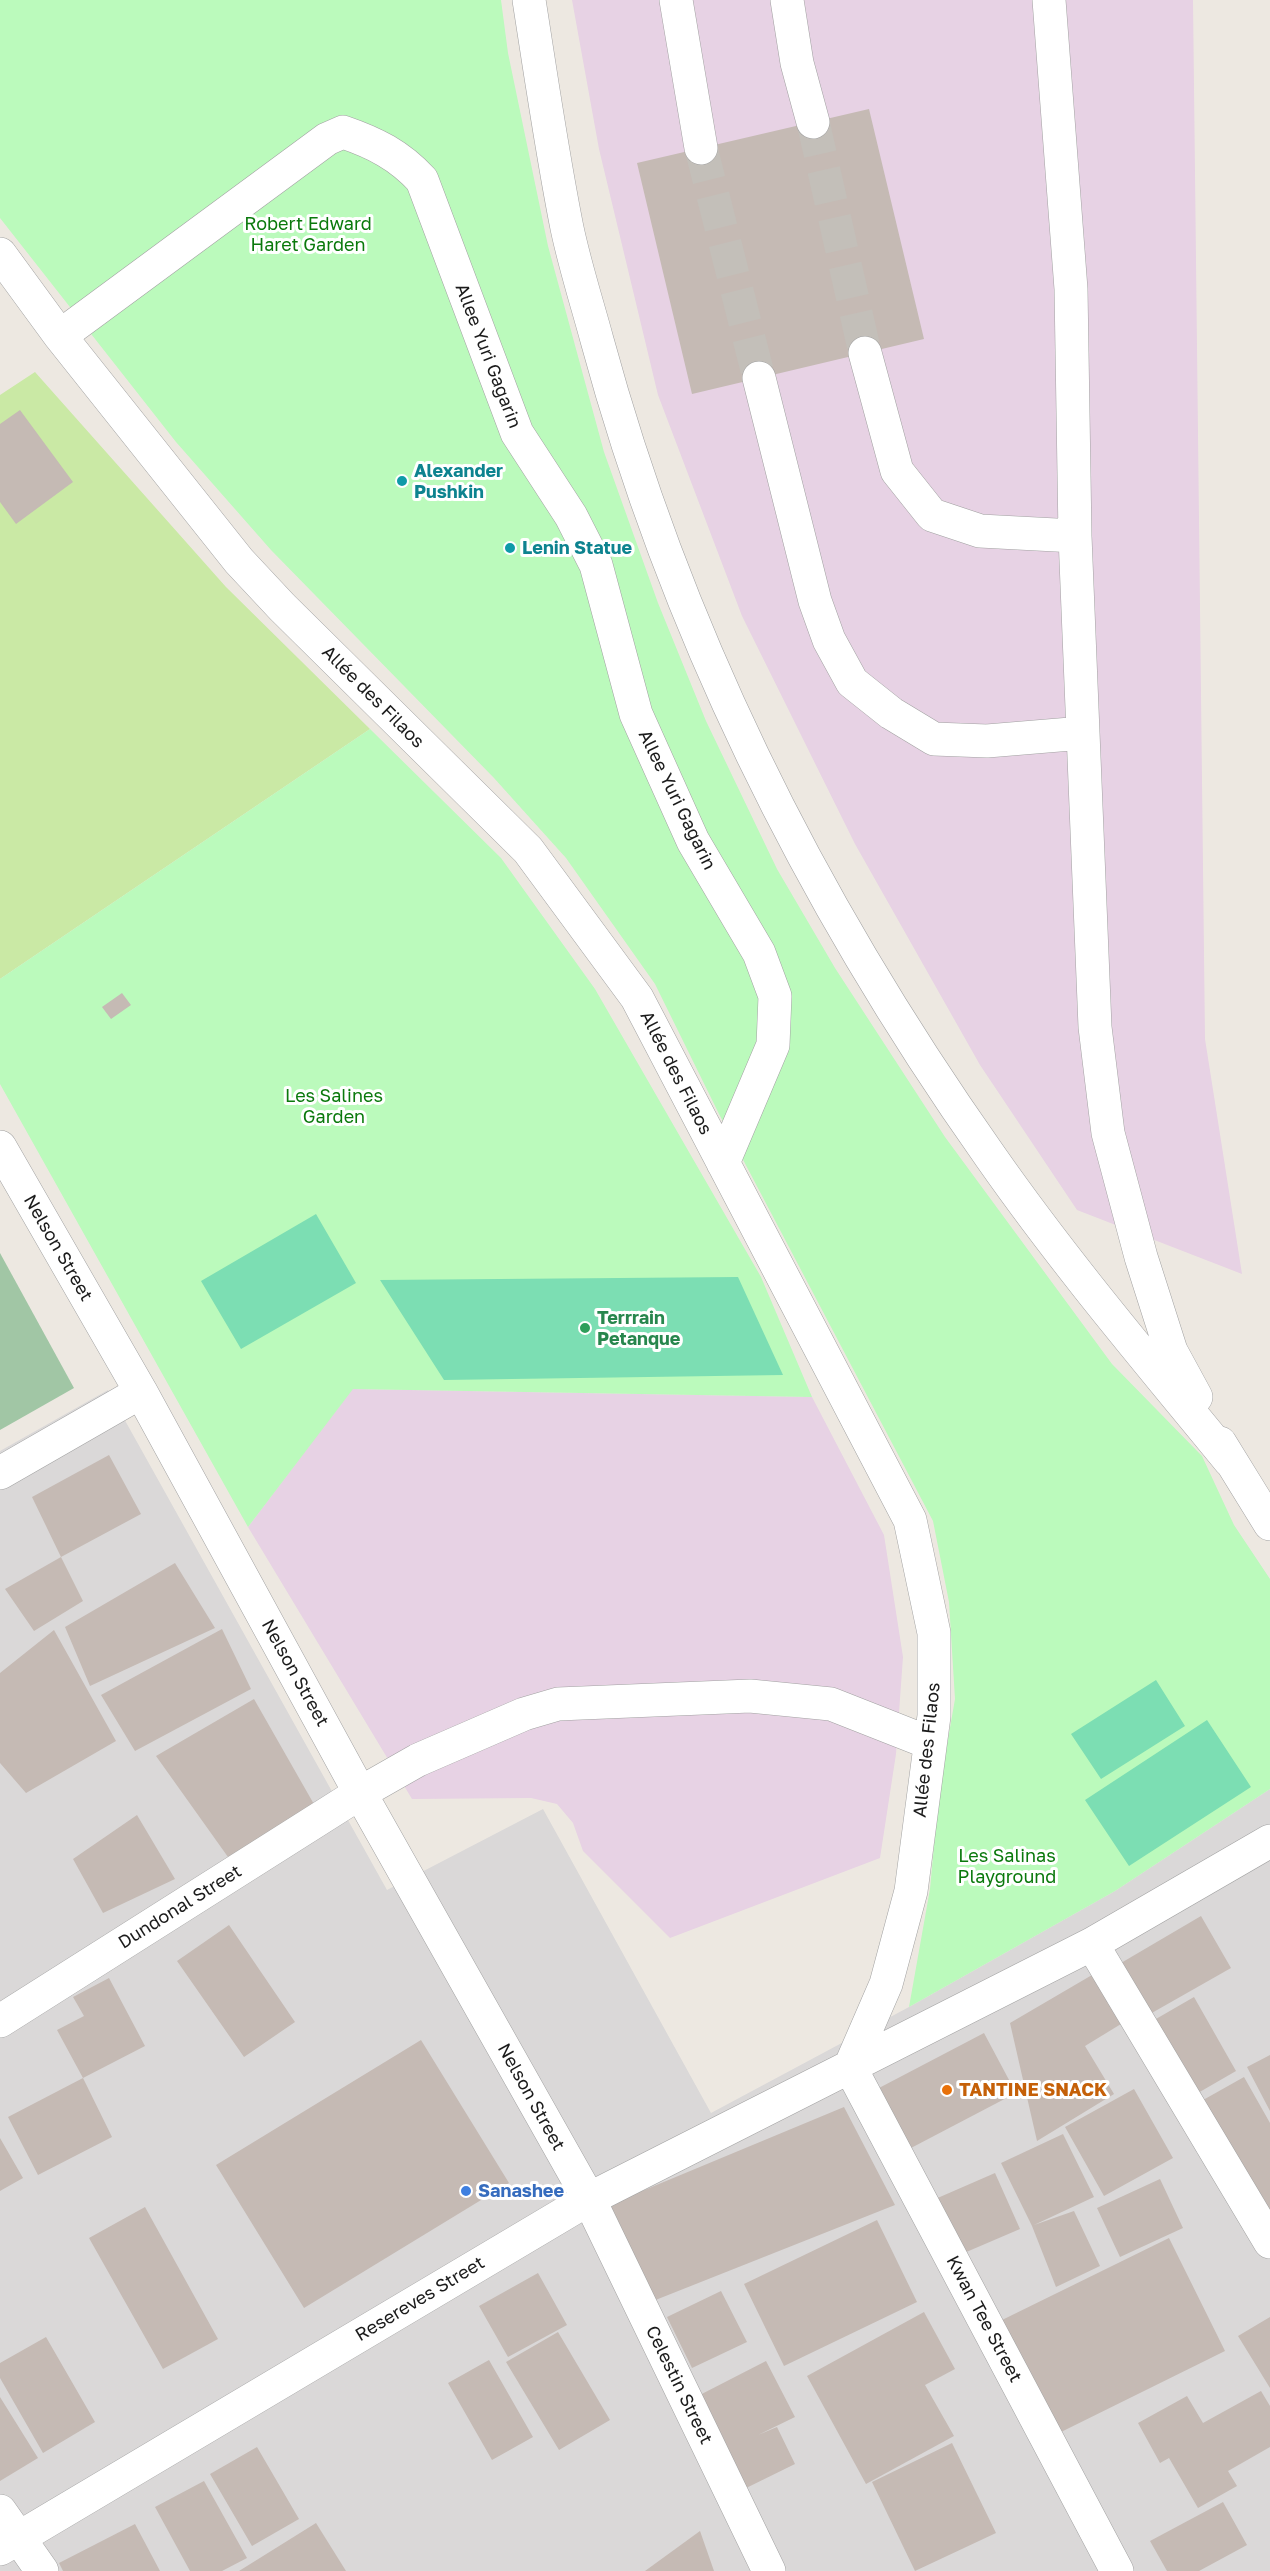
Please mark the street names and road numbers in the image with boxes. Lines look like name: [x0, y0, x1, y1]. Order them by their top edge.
street label: Allee Yuri Gagarin: [450, 281, 526, 431]
street label: Allée des Filaos: [317, 641, 429, 753]
street label: Allee Yuri Gagarin: [634, 726, 720, 874]
street label: Allée des Filaos: [636, 1008, 716, 1138]
street label: Nelson Street: [19, 1191, 97, 1305]
street label: Nelson Street: [257, 1616, 333, 1730]
street label: Allée des Filaos: [909, 1681, 945, 1819]
street label: Dundonal Street: [114, 1860, 246, 1954]
street label: Nelson Street: [493, 2040, 569, 2154]
street label: Resereves Street: [351, 2252, 489, 2346]
street label: Kwan Tee Street: [942, 2252, 1026, 2386]
street label: Celestin Street: [641, 2322, 717, 2448]

